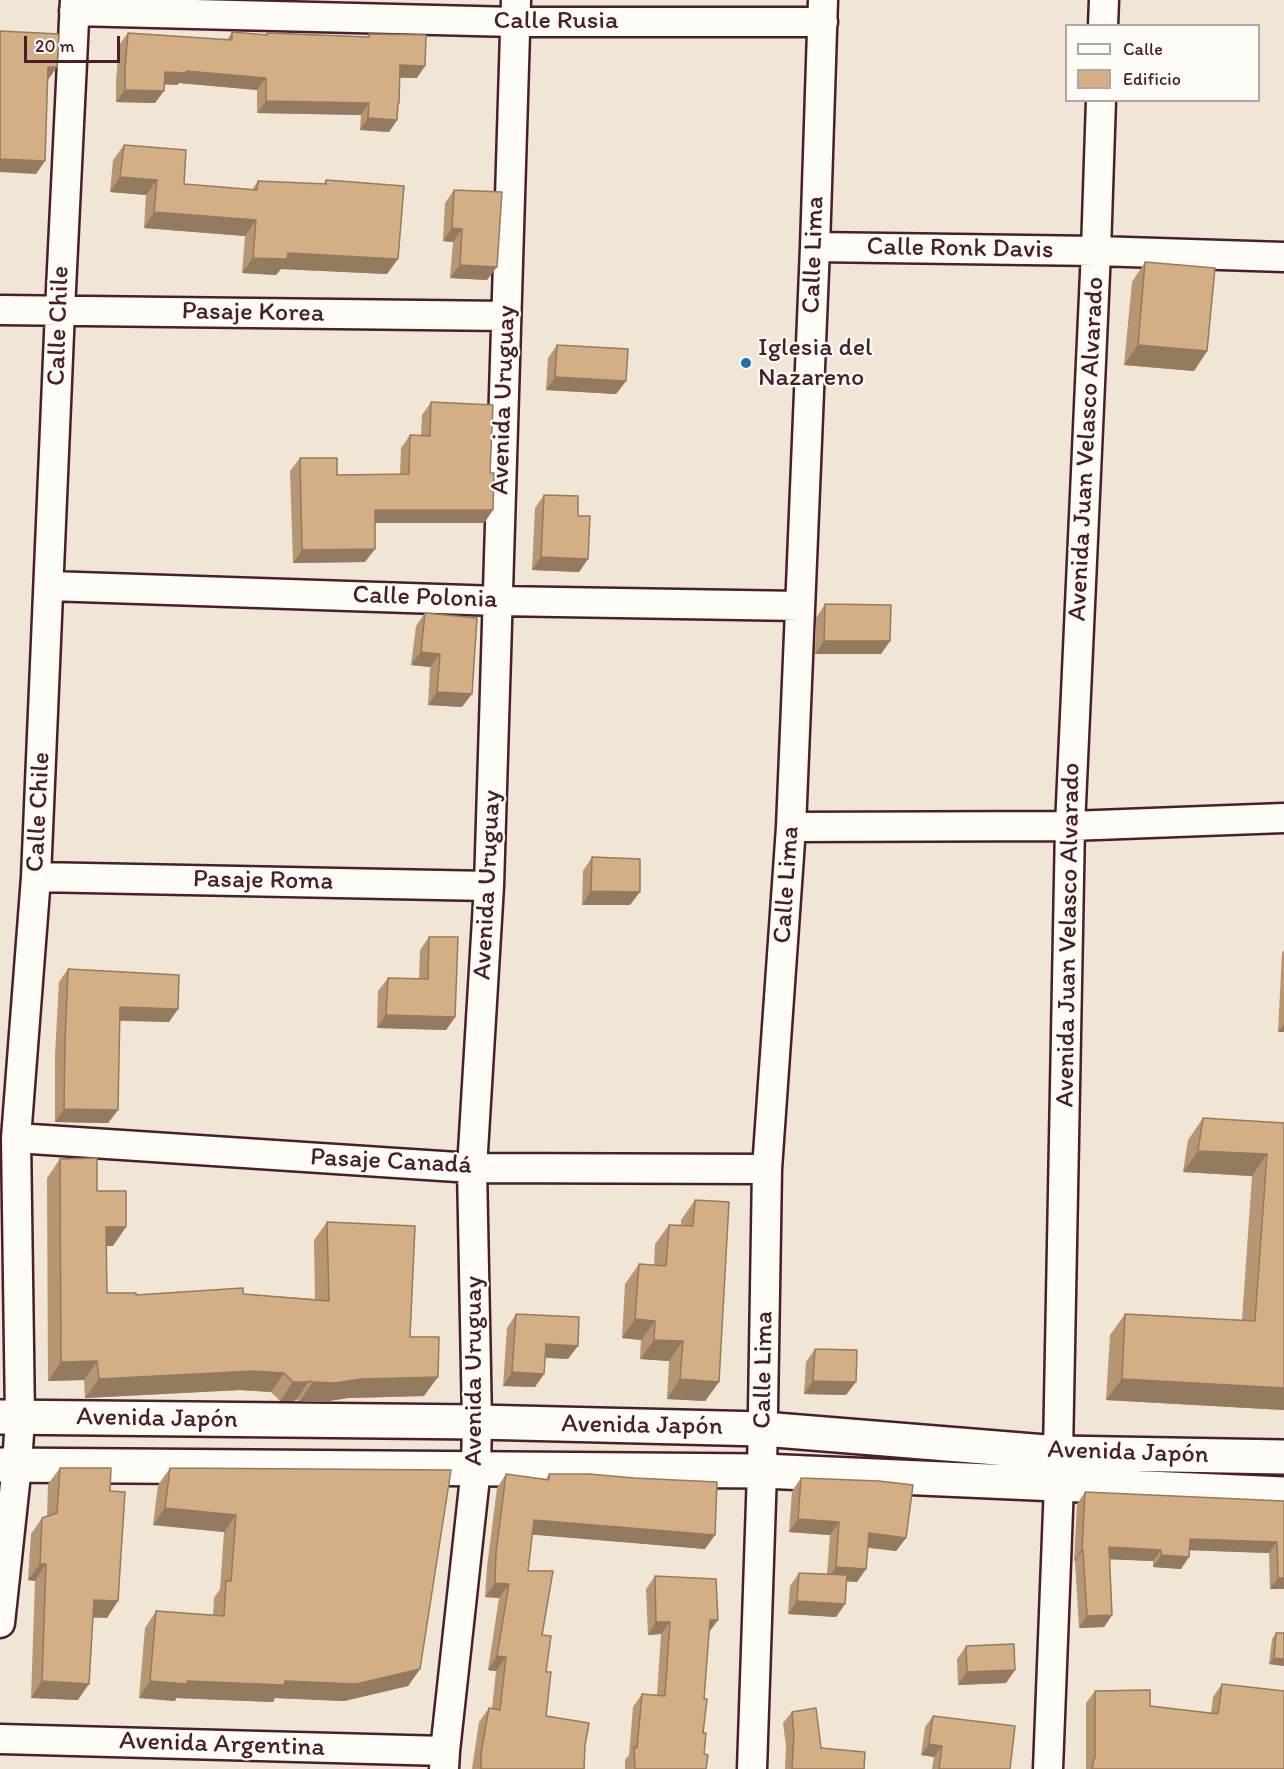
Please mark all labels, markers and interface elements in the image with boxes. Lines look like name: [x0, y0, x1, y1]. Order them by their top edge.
street label: Calle Rusia: [494, 5, 618, 37]
scale bar: [27, 24, 123, 62]
legend: [1065, 24, 1260, 102]
text: 20 m: [35, 35, 75, 57]
text: Calle: [1123, 38, 1163, 60]
text: Edificio: [1123, 68, 1181, 90]
street label: Calle Lima: [796, 196, 832, 314]
street label: Calle Ronk Davis: [866, 232, 1054, 266]
street label: Calle Chile: [41, 265, 77, 387]
street label: Avenida Juan Velasco Alvarado: [1062, 276, 1112, 622]
street label: Pasaje Korea: [181, 296, 325, 330]
street label: Avenida Uruguay: [485, 305, 523, 495]
place label: Iglesia del Nazareno: [758, 332, 872, 394]
marker: Iglesia del Nazareno: [739, 356, 753, 370]
street label: Calle Polonia: [352, 580, 498, 616]
street label: Calle Chile: [20, 751, 58, 873]
street label: Avenida Juan Velasco Alvarado: [1050, 762, 1088, 1108]
street label: Avenida Uruguay: [467, 789, 509, 981]
street label: Calle Lima: [767, 825, 807, 945]
street label: Pasaje Roma: [193, 864, 333, 898]
street label: Pasaje Canadá: [309, 1142, 473, 1182]
street label: Avenida Uruguay: [458, 1276, 490, 1466]
street label: Calle Lima: [747, 1311, 781, 1429]
street label: Avenida Japón: [76, 1402, 238, 1436]
street label: Avenida Japón: [561, 1409, 723, 1443]
street label: Avenida Japón: [1047, 1435, 1209, 1471]
street label: Avenida Argentina: [119, 1726, 325, 1764]

